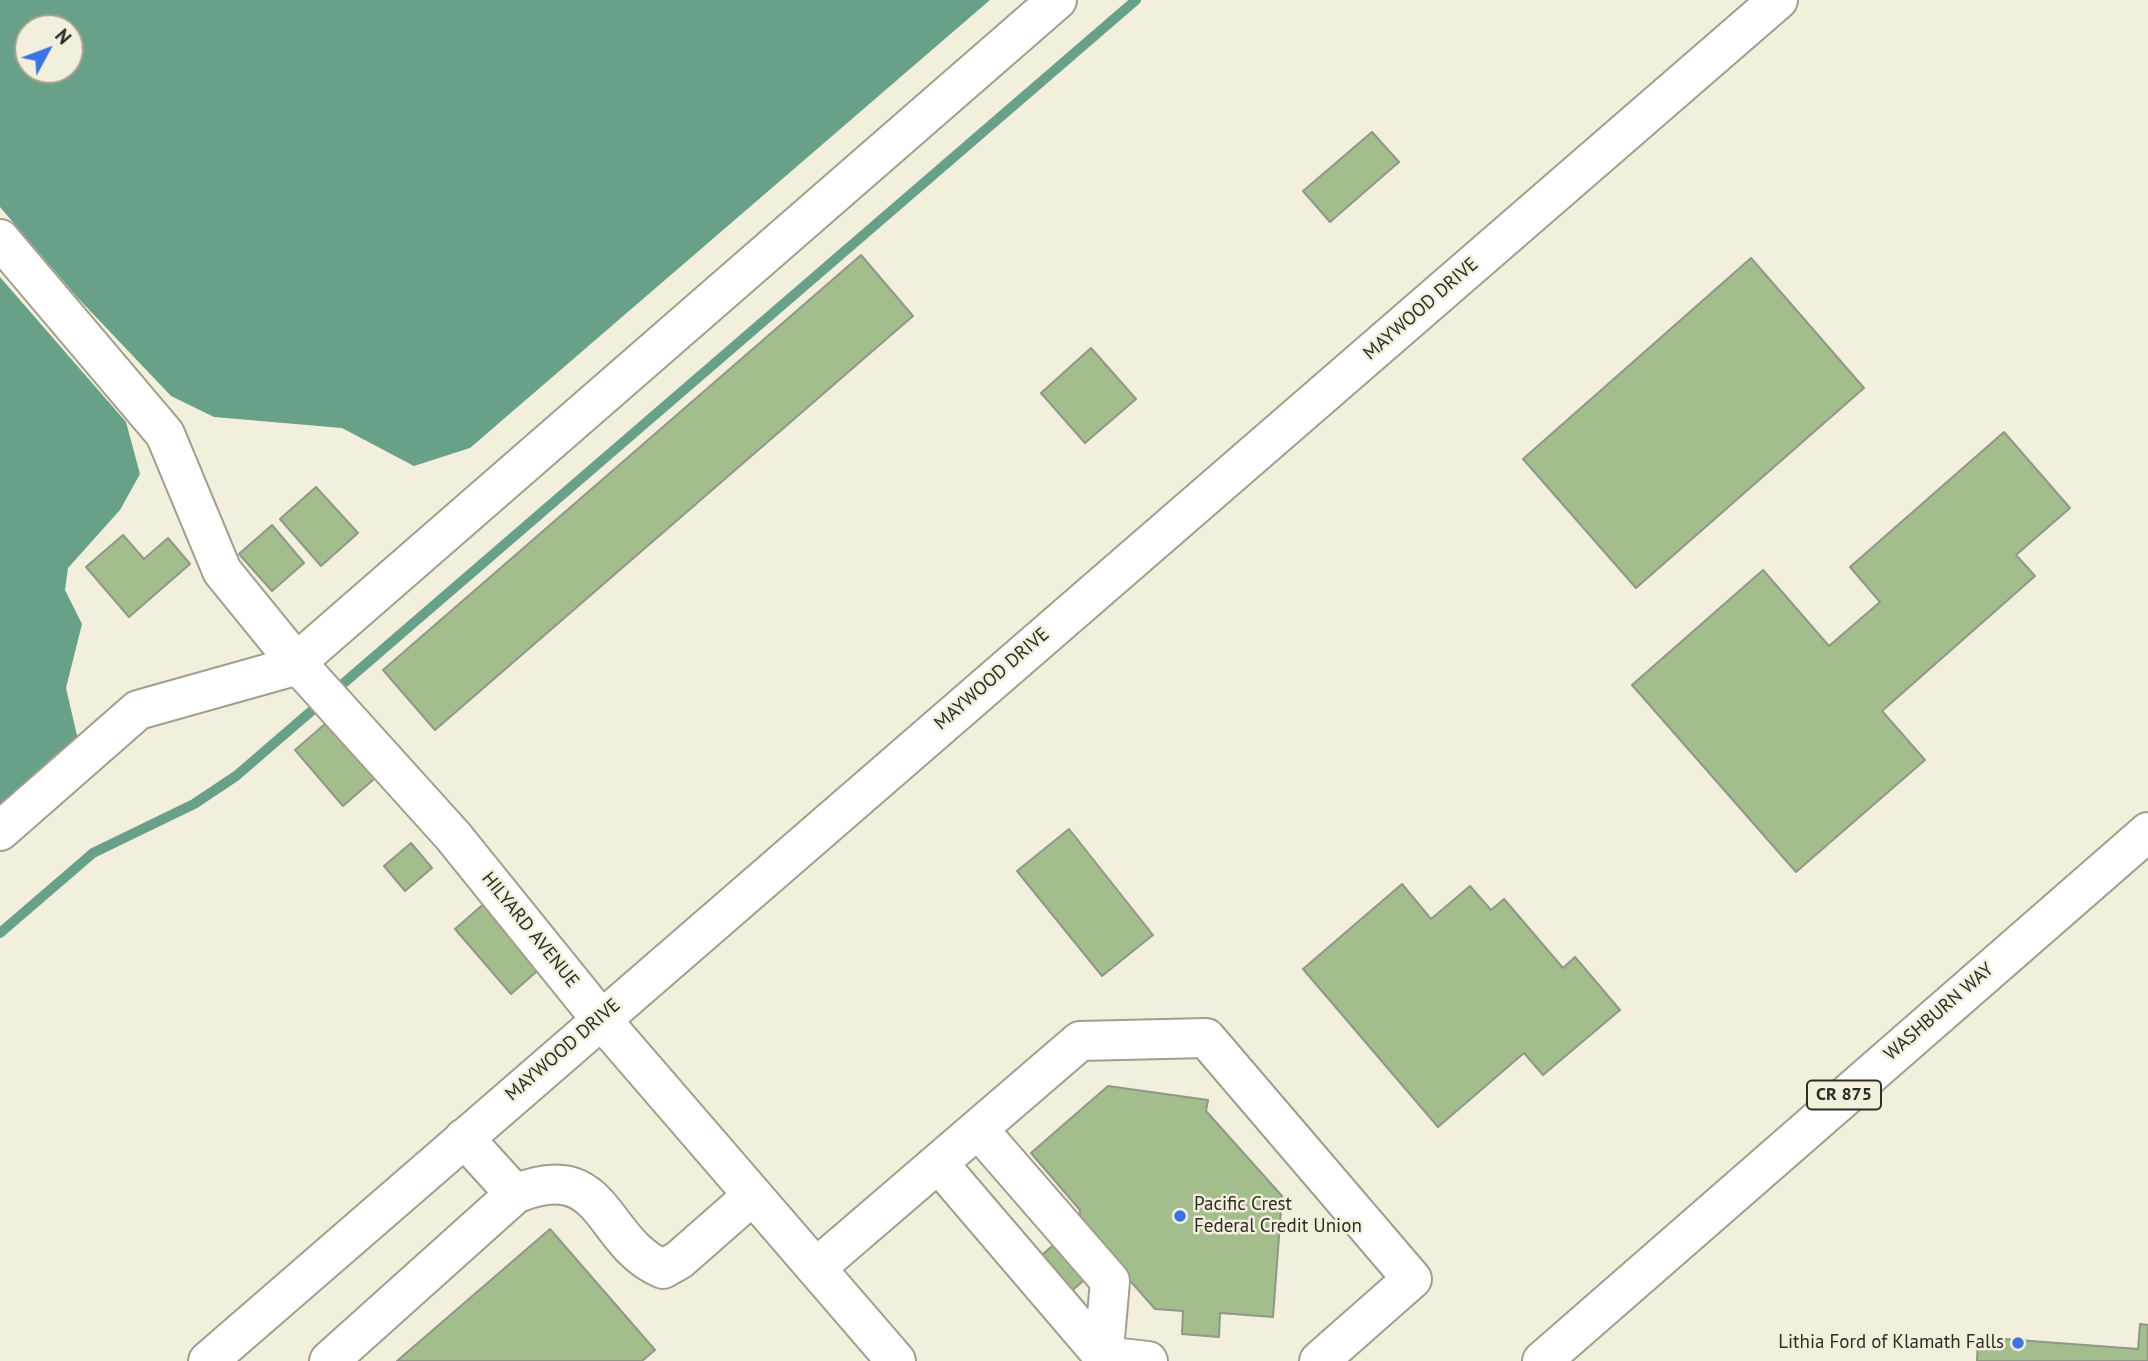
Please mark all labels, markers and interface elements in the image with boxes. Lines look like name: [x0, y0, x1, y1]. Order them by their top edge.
north arrow: [14, 14, 84, 84]
text: N: [50, 24, 76, 49]
street label: MAYWOOD DRIVE: [1359, 253, 1483, 365]
street label: MAYWOOD DRIVE: [930, 623, 1054, 735]
street label: HILYARD AVENUE: [476, 868, 584, 992]
street label: WASHBURN WAY: [1880, 958, 1998, 1066]
street label: MAYWOOD DRIVE: [501, 994, 625, 1106]
road number: CR 875: [1807, 1080, 1881, 1110]
place label: Pacific Crest Federal Credit Union: [1194, 1194, 1362, 1238]
marker: Pacific Crest Federal Credit Union: [1172, 1208, 1188, 1224]
place label: Lithia Ford of Klamath Falls: [1778, 1332, 2004, 1354]
marker: Lithia Ford of Klamath Falls: [2010, 1335, 2026, 1351]

